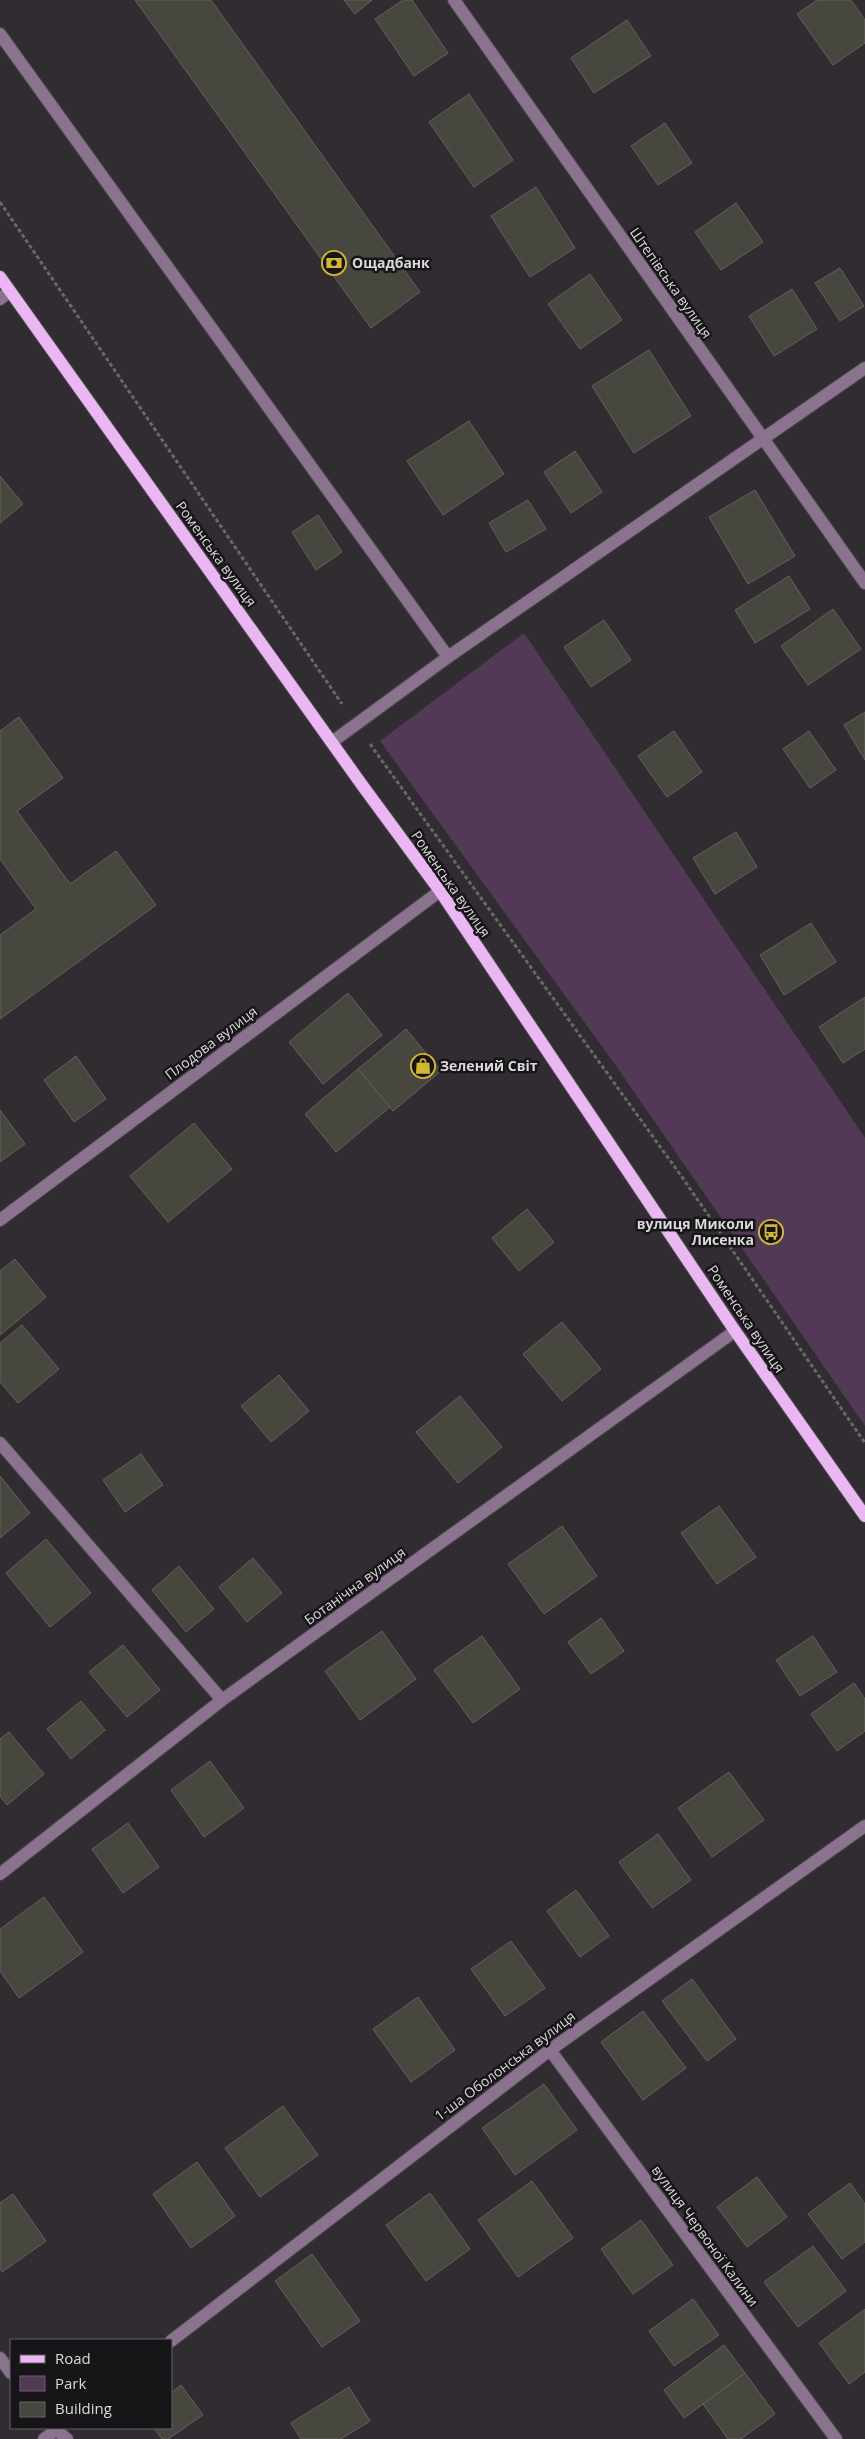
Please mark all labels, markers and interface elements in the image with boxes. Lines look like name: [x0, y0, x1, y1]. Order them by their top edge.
street label: Штепівська вулиця: [626, 224, 717, 342]
bank icon: Ощадбанк: [321, 250, 347, 276]
place label: Ощадбанк: [352, 253, 430, 272]
street label: Роменська вулиця: [172, 497, 261, 610]
street label: Роменська вулиця: [408, 827, 495, 941]
street label: Плодова вулиця: [161, 1002, 261, 1084]
shop icon: Зелений Світ: [410, 1053, 436, 1079]
place label: Зелений Світ: [440, 1056, 538, 1075]
place label: вулиця Миколи Лисенка: [637, 1214, 754, 1249]
bus stop icon: вулиця Миколи Лисенка: [758, 1219, 784, 1245]
street label: Роменська вулиця: [703, 1261, 790, 1376]
street label: Ботанічна вулиця: [300, 1542, 409, 1629]
street label: 1-ша Оболонська вулиця: [431, 2006, 579, 2125]
street label: вулиця Червоної Калини: [648, 2161, 763, 2310]
legend: [10, 2339, 172, 2429]
text: Road: [55, 2348, 91, 2368]
text: Park: [55, 2373, 86, 2393]
text: Building: [55, 2398, 112, 2418]

